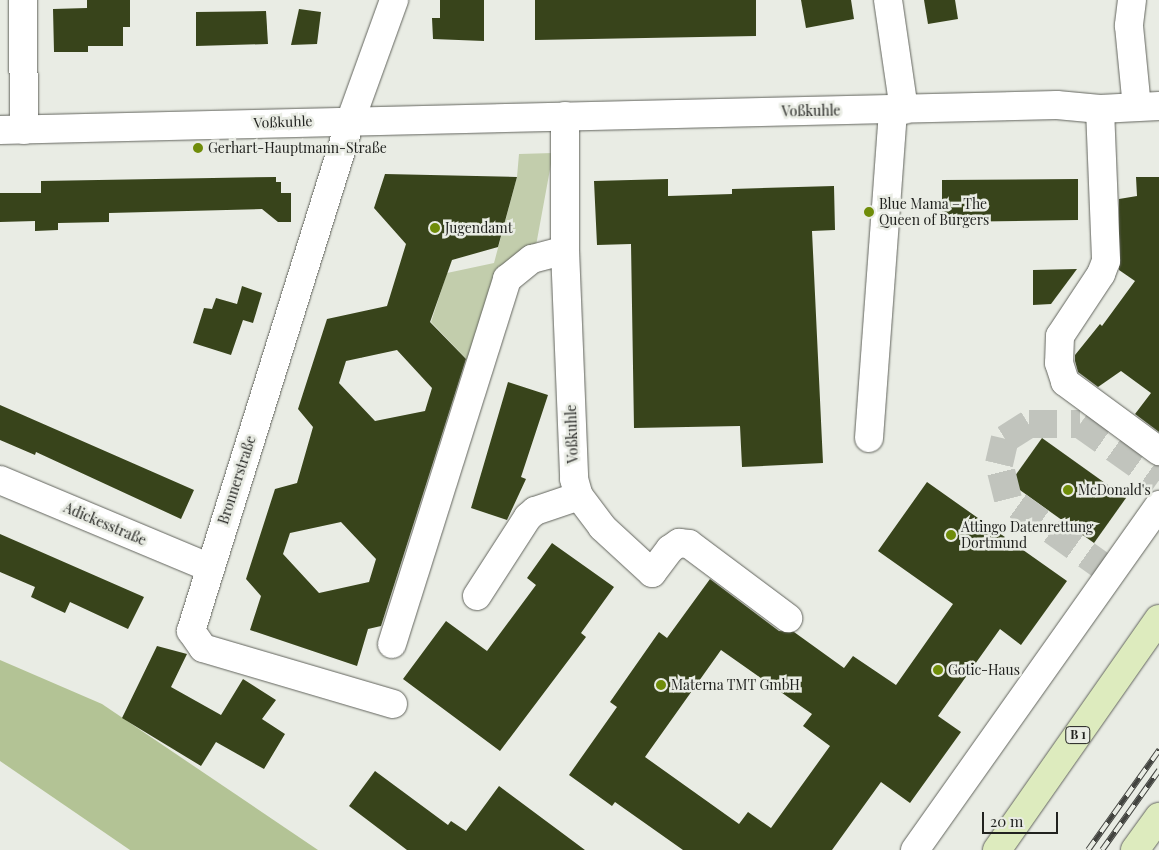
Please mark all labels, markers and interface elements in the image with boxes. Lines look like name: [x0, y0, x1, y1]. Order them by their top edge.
street label: Voßkuhle: [781, 102, 841, 120]
street label: Voßkuhle: [253, 113, 313, 131]
place label: Gerhart-Hauptmann-Straße: [208, 140, 387, 156]
marker: Gerhart-Hauptmann-Straße: [192, 142, 204, 154]
place label: Blue Mama – The Queen of Burgers: [879, 196, 989, 228]
marker: Blue Mama – The Queen of Burgers: [863, 206, 875, 218]
place label: Jugendamt: [445, 220, 513, 236]
marker: Jugendamt: [429, 222, 441, 234]
street label: Voßkuhle: [563, 404, 581, 464]
street label: Bronnerstraße: [215, 434, 259, 526]
place label: McDonald's: [1078, 482, 1151, 498]
marker: McDonald's: [1062, 484, 1074, 496]
street label: Adickesstraße: [61, 499, 149, 549]
place label: Attingo Datenrettung Dortmund: [961, 519, 1093, 552]
marker: Attingo Datenrettung Dortmund: [945, 529, 957, 541]
place label: Gotic-Haus: [948, 662, 1020, 678]
marker: Gotic-Haus: [932, 664, 944, 676]
place label: Materna TMT GmbH: [671, 677, 801, 693]
marker: Materna TMT GmbH: [655, 679, 667, 691]
road number: B 1: [1064, 726, 1092, 744]
scale bar: [984, 802, 1060, 834]
text: 20 m: [990, 811, 1023, 831]

